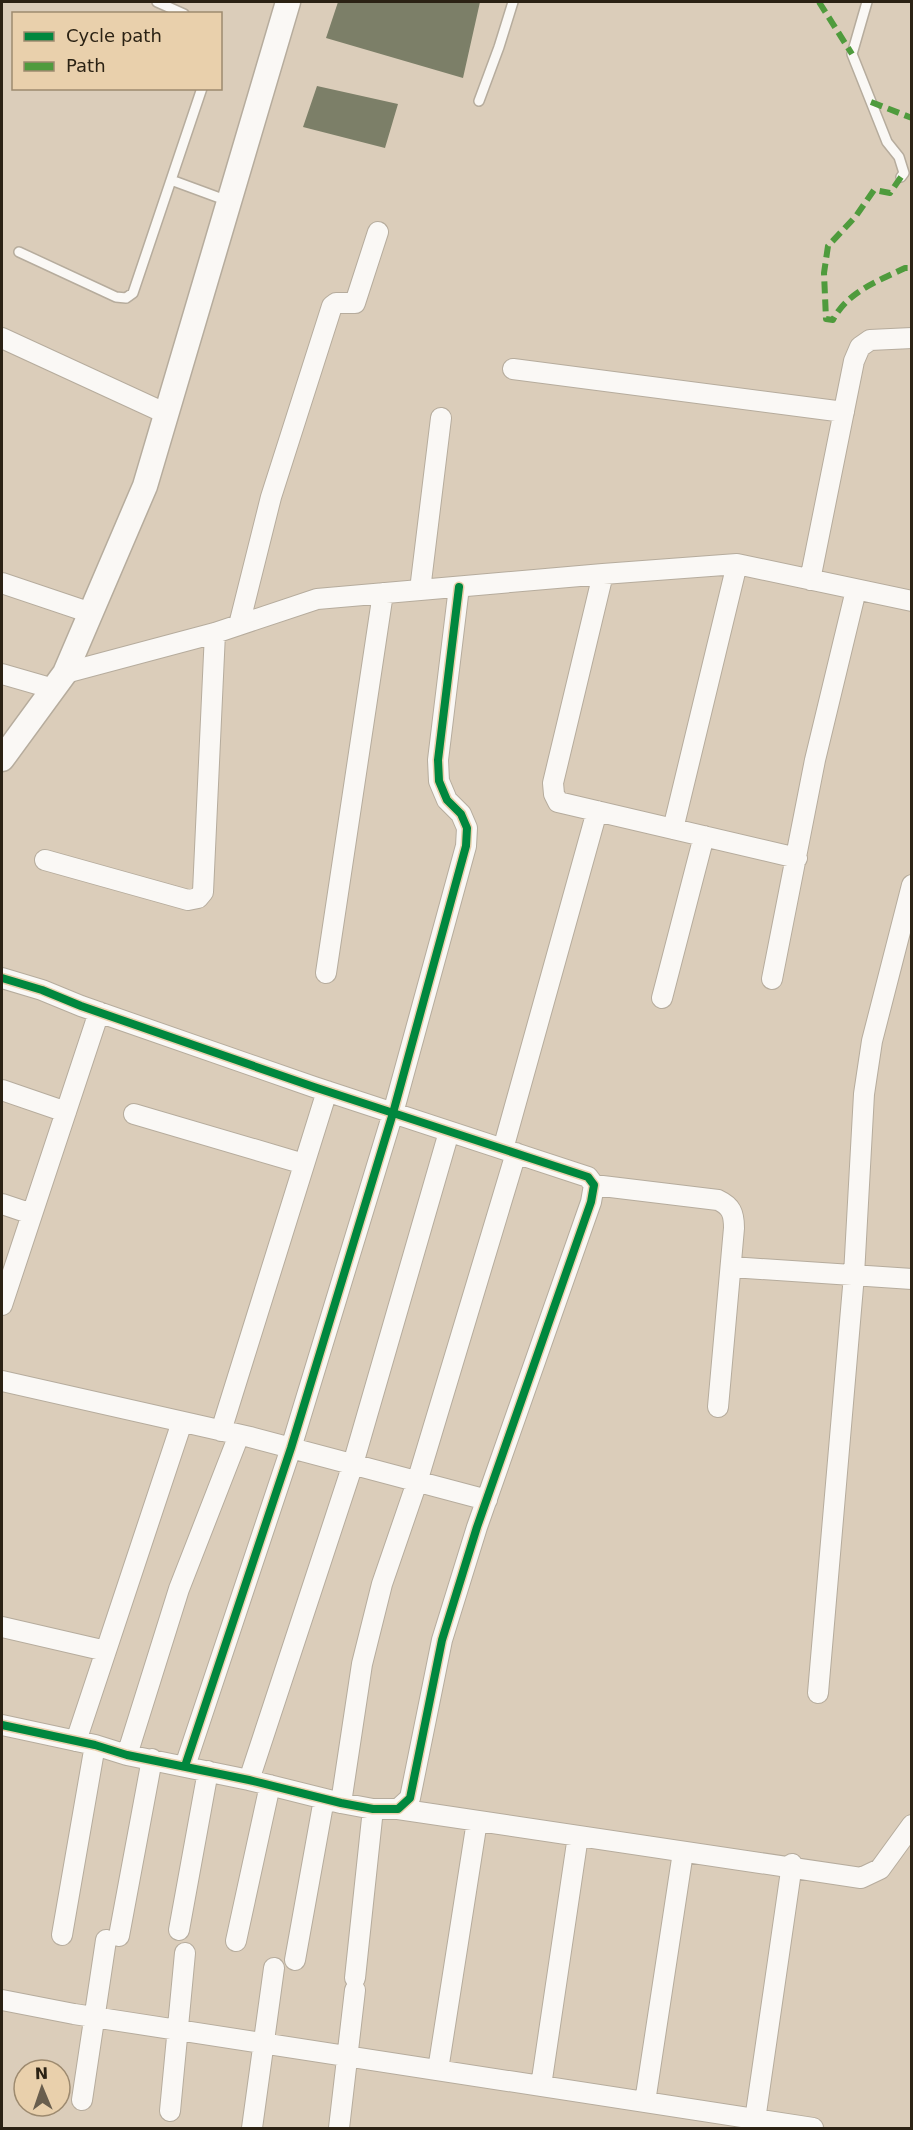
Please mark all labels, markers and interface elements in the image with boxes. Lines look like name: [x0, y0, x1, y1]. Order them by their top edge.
legend: [12, 12, 222, 90]
text: Cycle path: [66, 25, 162, 46]
text: Path: [66, 55, 106, 76]
north arrow: [12, 2058, 72, 2118]
text: N: [34, 2064, 49, 2083]

